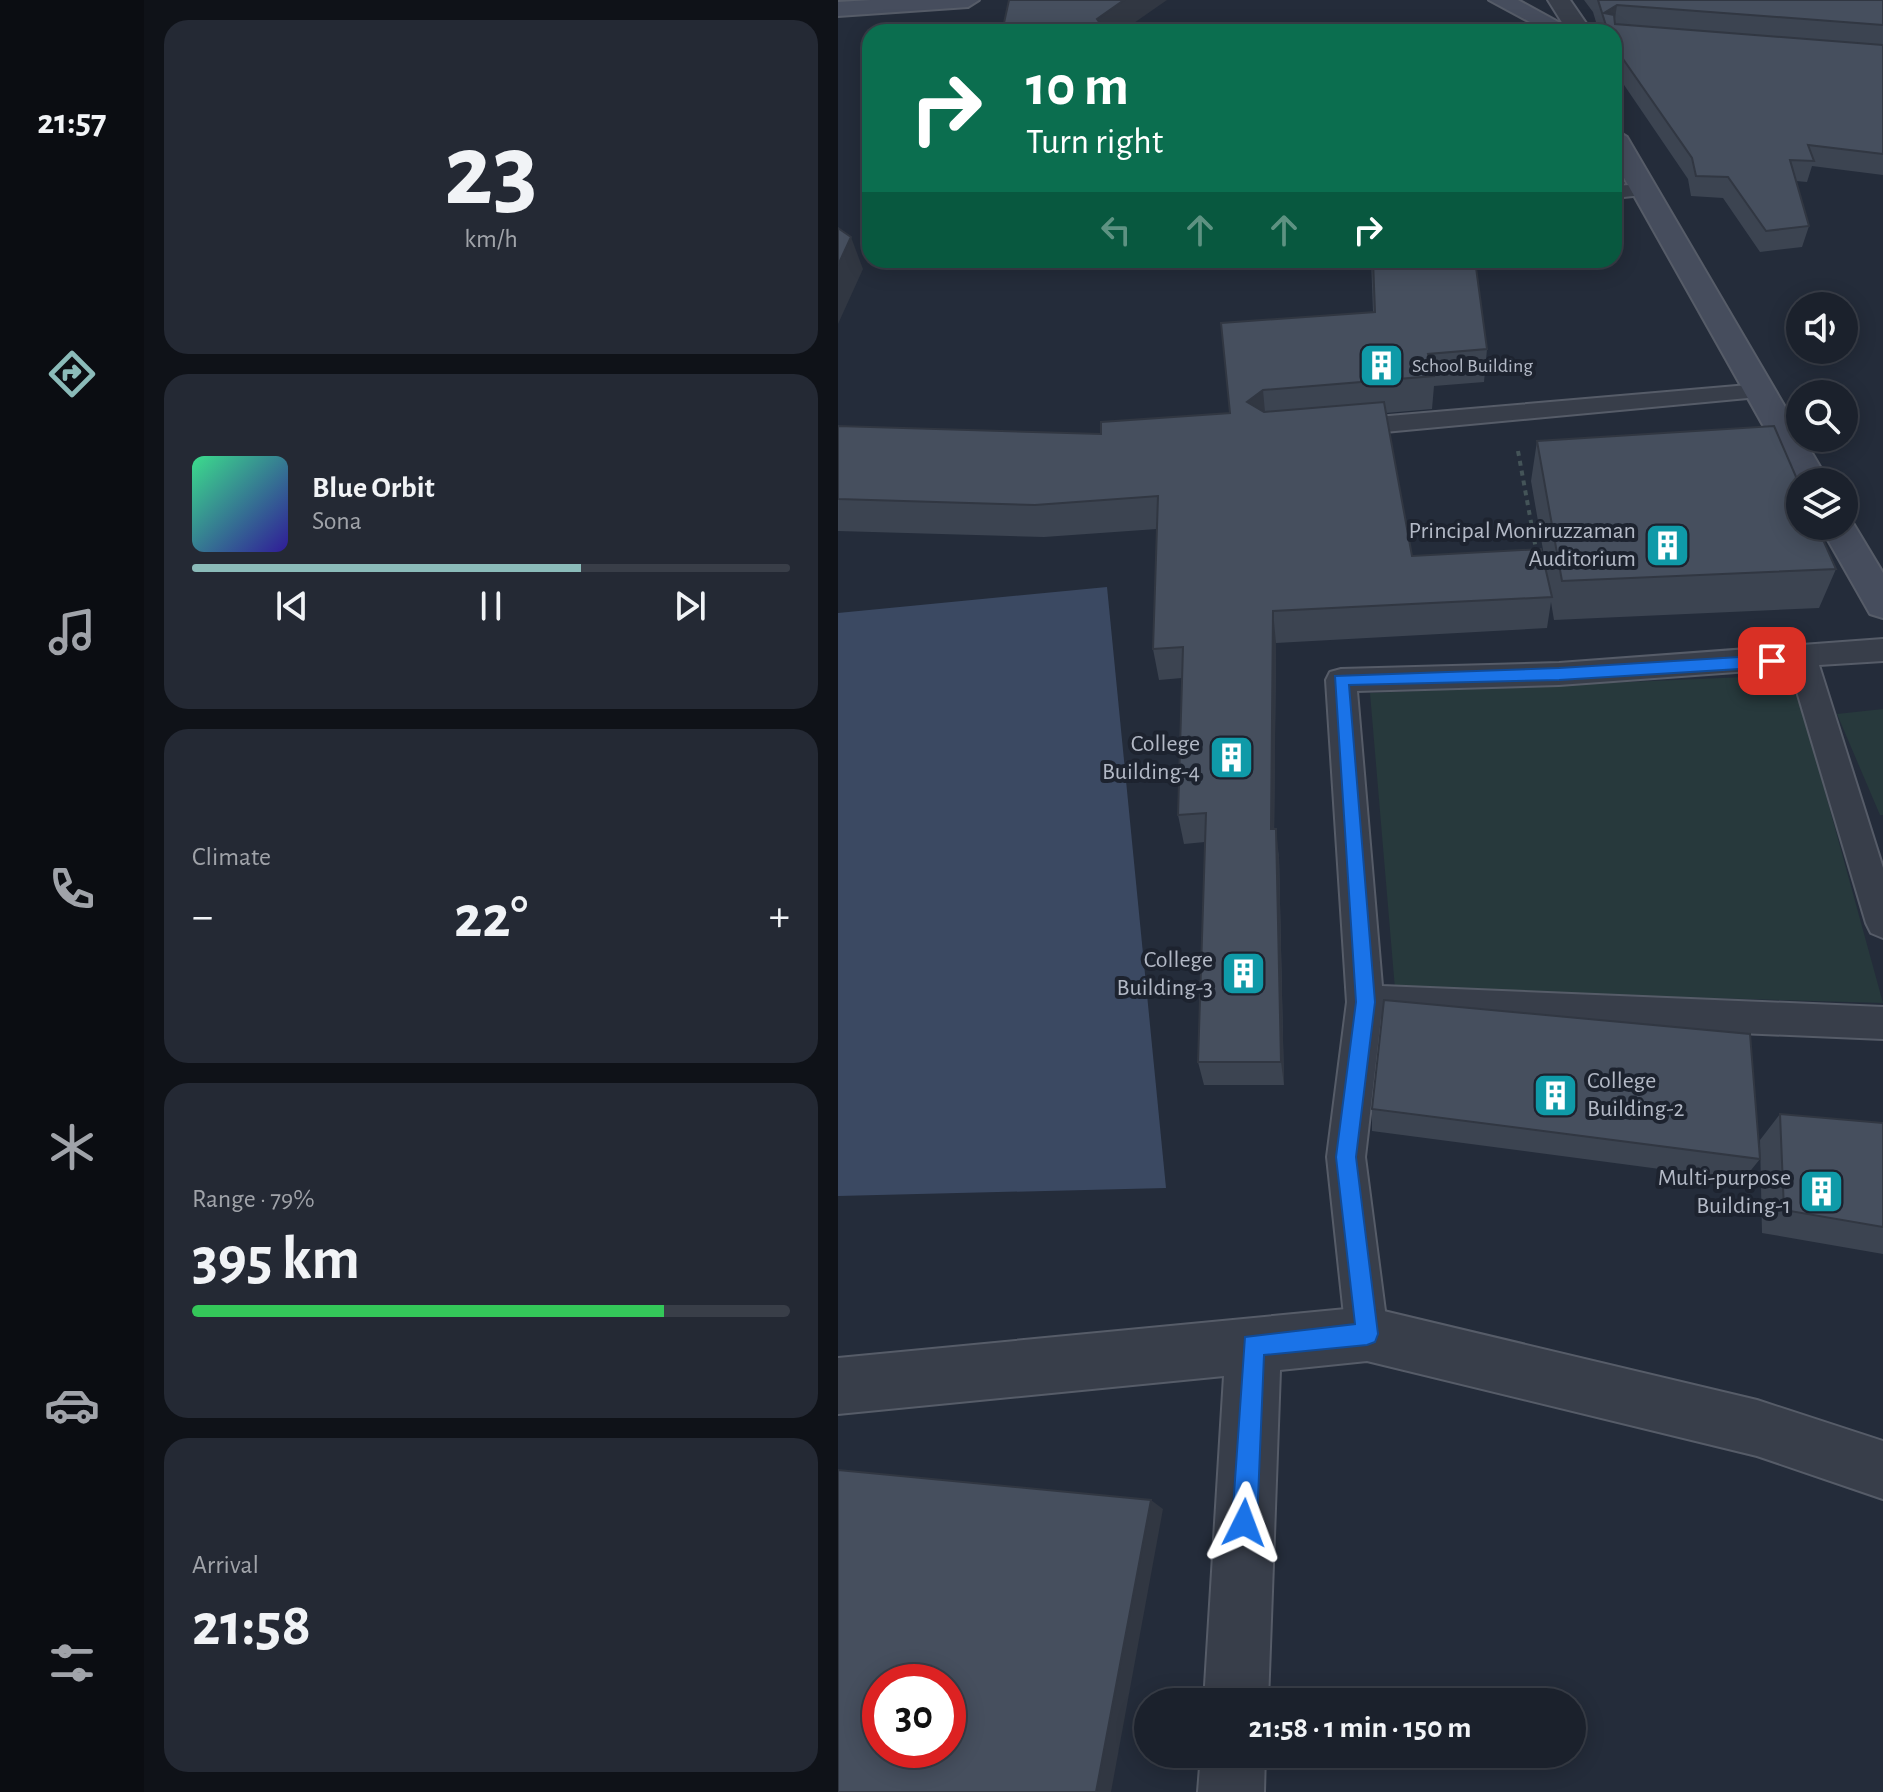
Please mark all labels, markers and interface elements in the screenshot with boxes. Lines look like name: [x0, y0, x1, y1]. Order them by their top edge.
icon: right: [894, 56, 998, 160]
text: 10 m: [1026, 59, 1129, 115]
text: 21:57: [37, 104, 107, 140]
text: 23: [444, 120, 538, 224]
text: Turn right: [1026, 124, 1163, 160]
icon: left: [1094, 208, 1138, 252]
icon: ahead: [1178, 208, 1222, 252]
icon: ahead: [1262, 208, 1306, 252]
icon: right: [1346, 208, 1390, 252]
text: km/h: [464, 226, 518, 252]
map controls: [1786, 292, 1858, 540]
button: sound: [1786, 292, 1858, 364]
building icon: School Building: [1357, 342, 1405, 390]
icon: directions: [44, 346, 100, 402]
place label: School Building: [1412, 356, 1533, 376]
button: search: [1786, 380, 1858, 452]
button: layers: [1786, 468, 1858, 540]
text: Blue Orbit: [312, 473, 435, 503]
text: Sona: [312, 508, 362, 534]
place label: Principal Moniruzzaman Auditorium: [1408, 519, 1636, 571]
building icon: Principal Moniruzzaman Auditorium: [1643, 521, 1691, 569]
icon: previous: [270, 584, 314, 628]
icon: pause: [469, 584, 513, 628]
icon: next: [668, 584, 712, 628]
icon: music: [44, 604, 100, 660]
pin: [1738, 627, 1806, 695]
icon: arrive: [1750, 639, 1794, 683]
place label: College Building-4: [1102, 732, 1200, 784]
building icon: College Building-4: [1207, 734, 1255, 782]
text: Climate: [192, 844, 271, 870]
icon: phone: [44, 861, 100, 917]
text: 22°: [454, 888, 528, 948]
text: −: [192, 895, 213, 939]
text: +: [769, 895, 790, 939]
place label: College Building-3: [1117, 948, 1213, 1000]
building icon: College Building-3: [1220, 950, 1268, 998]
place label: College Building-2: [1587, 1069, 1685, 1121]
building icon: College Building-2: [1532, 1071, 1580, 1119]
icon: climate: [44, 1119, 100, 1175]
place label: Multi-purpose Building-1: [1658, 1166, 1791, 1218]
building icon: Multi-purpose Building-1: [1798, 1168, 1846, 1216]
text: Range · 79%: [192, 1186, 315, 1212]
text: 395 km: [192, 1230, 360, 1290]
icon: car: [44, 1377, 100, 1433]
position arrow: [1202, 1481, 1286, 1565]
text: Arrival: [192, 1552, 259, 1578]
text: 21:58: [192, 1596, 311, 1656]
icon: filters: [44, 1635, 100, 1691]
speed limit sign: 30: [862, 1664, 966, 1768]
text: 21:58 · 1 min · 150 m: [1249, 1713, 1471, 1743]

